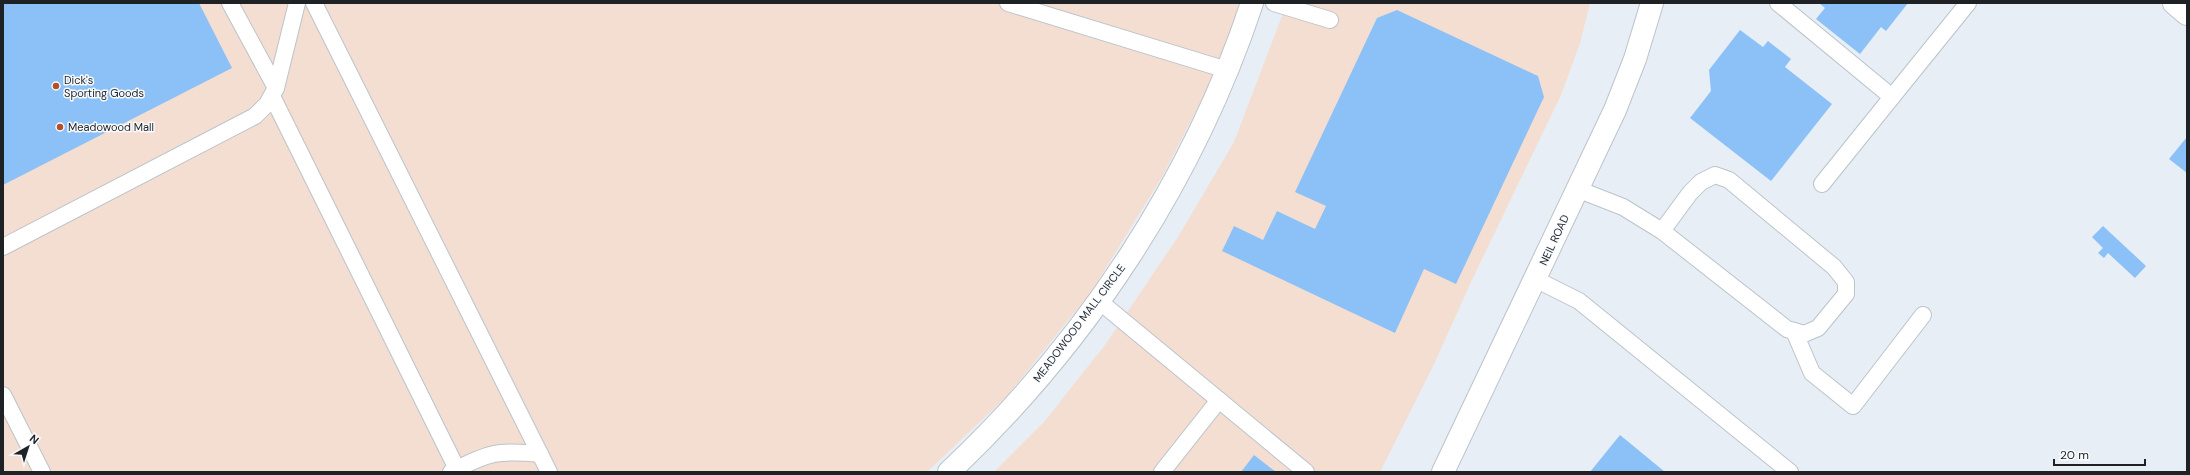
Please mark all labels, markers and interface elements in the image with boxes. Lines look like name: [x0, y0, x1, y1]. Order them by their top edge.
place label: Dick's Sporting Goods: [64, 73, 144, 100]
marker: Dick's Sporting Goods: [51, 81, 61, 91]
place label: Meadowood Mall: [68, 120, 154, 134]
marker: Meadowood Mall: [55, 122, 65, 132]
street label: NEIL ROAD: [1536, 212, 1572, 268]
street label: MEADOWOOD MALL CIRCLE: [1030, 261, 1128, 385]
north arrow: [8, 427, 48, 467]
text: N: [27, 431, 42, 447]
scale bar: [2054, 441, 2145, 467]
text: 20 m: [2060, 447, 2089, 463]

